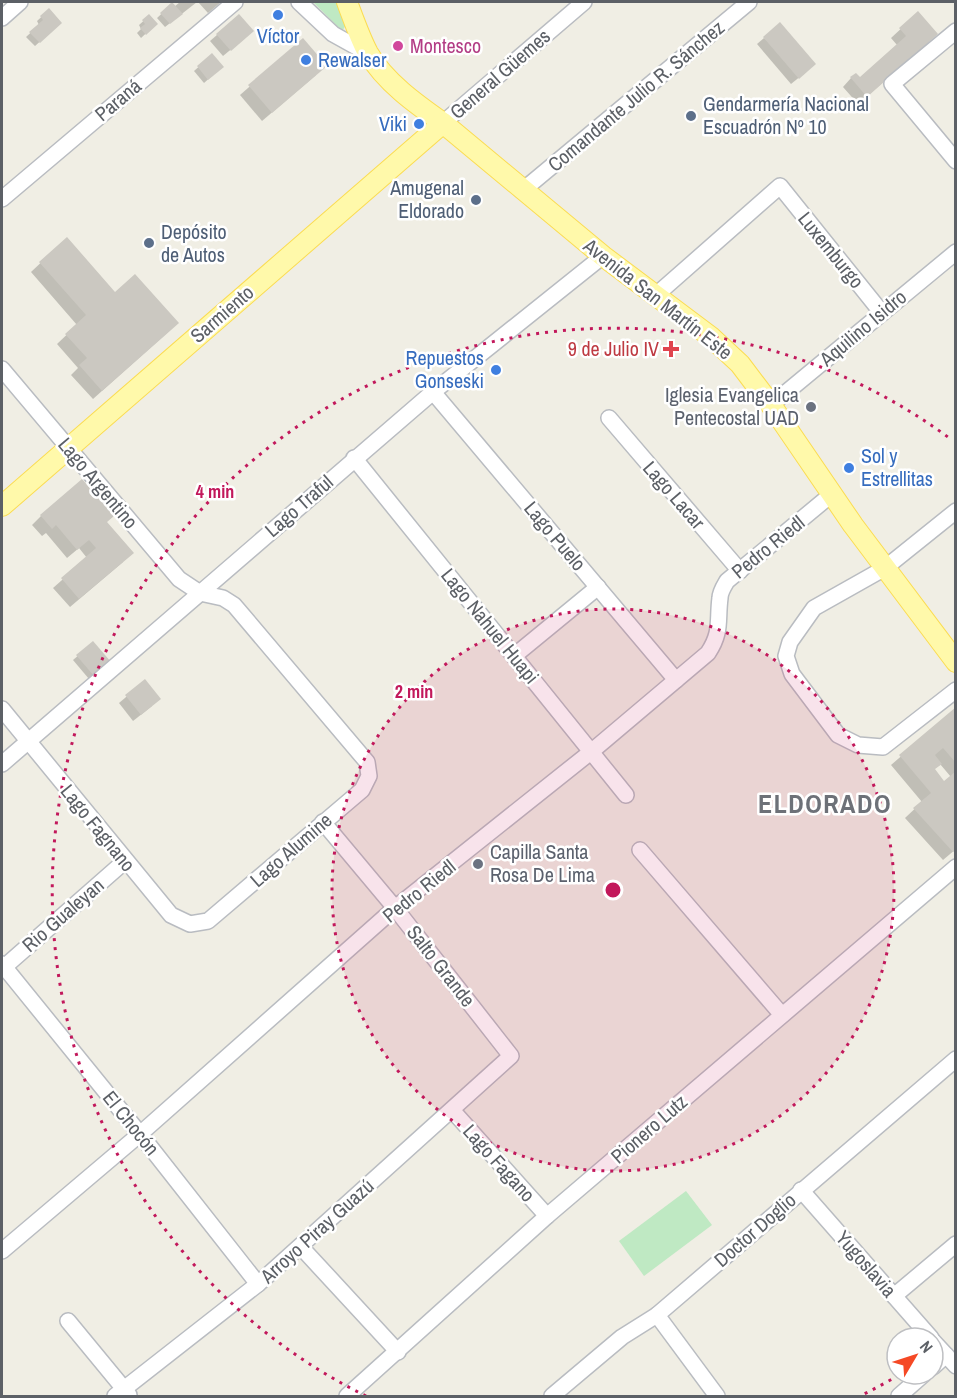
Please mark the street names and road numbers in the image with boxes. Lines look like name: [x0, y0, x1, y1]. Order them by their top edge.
street label: Comandante Julio R. Sánchez: [542, 14, 730, 177]
street label: General Güemes: [444, 22, 556, 125]
street label: Paraná: [89, 72, 147, 127]
street label: Luxemburgo: [792, 206, 871, 294]
street label: Avenida San Martín Este: [577, 231, 738, 365]
street label: Sarmiento: [184, 279, 259, 349]
street label: Aquilino Isidro: [813, 283, 912, 373]
street label: Lago Argentino: [52, 431, 144, 534]
street label: Lago Lacar: [637, 455, 712, 535]
street label: Lago Traful: [259, 469, 339, 543]
street label: Lago Puelo: [518, 495, 592, 576]
street label: Pedro Riedl: [726, 509, 810, 584]
street label: Lago Nahuel Huapi: [435, 562, 545, 689]
street label: Lago Fagnano: [55, 778, 142, 877]
street label: Lago Alumine: [244, 807, 337, 893]
street label: Pedro Riedl: [377, 853, 461, 928]
street label: Rio Gualeyan: [16, 872, 109, 958]
street label: Salto Grande: [401, 919, 482, 1012]
street label: El Chocón: [97, 1085, 166, 1161]
street label: Pionero Lutz: [605, 1088, 693, 1169]
street label: Lago Fagano: [457, 1118, 541, 1207]
street label: Arroyo Piray Guazú: [253, 1172, 379, 1290]
street label: Doctor Doglio: [708, 1187, 801, 1273]
street label: Yugoslavia: [830, 1225, 903, 1303]

